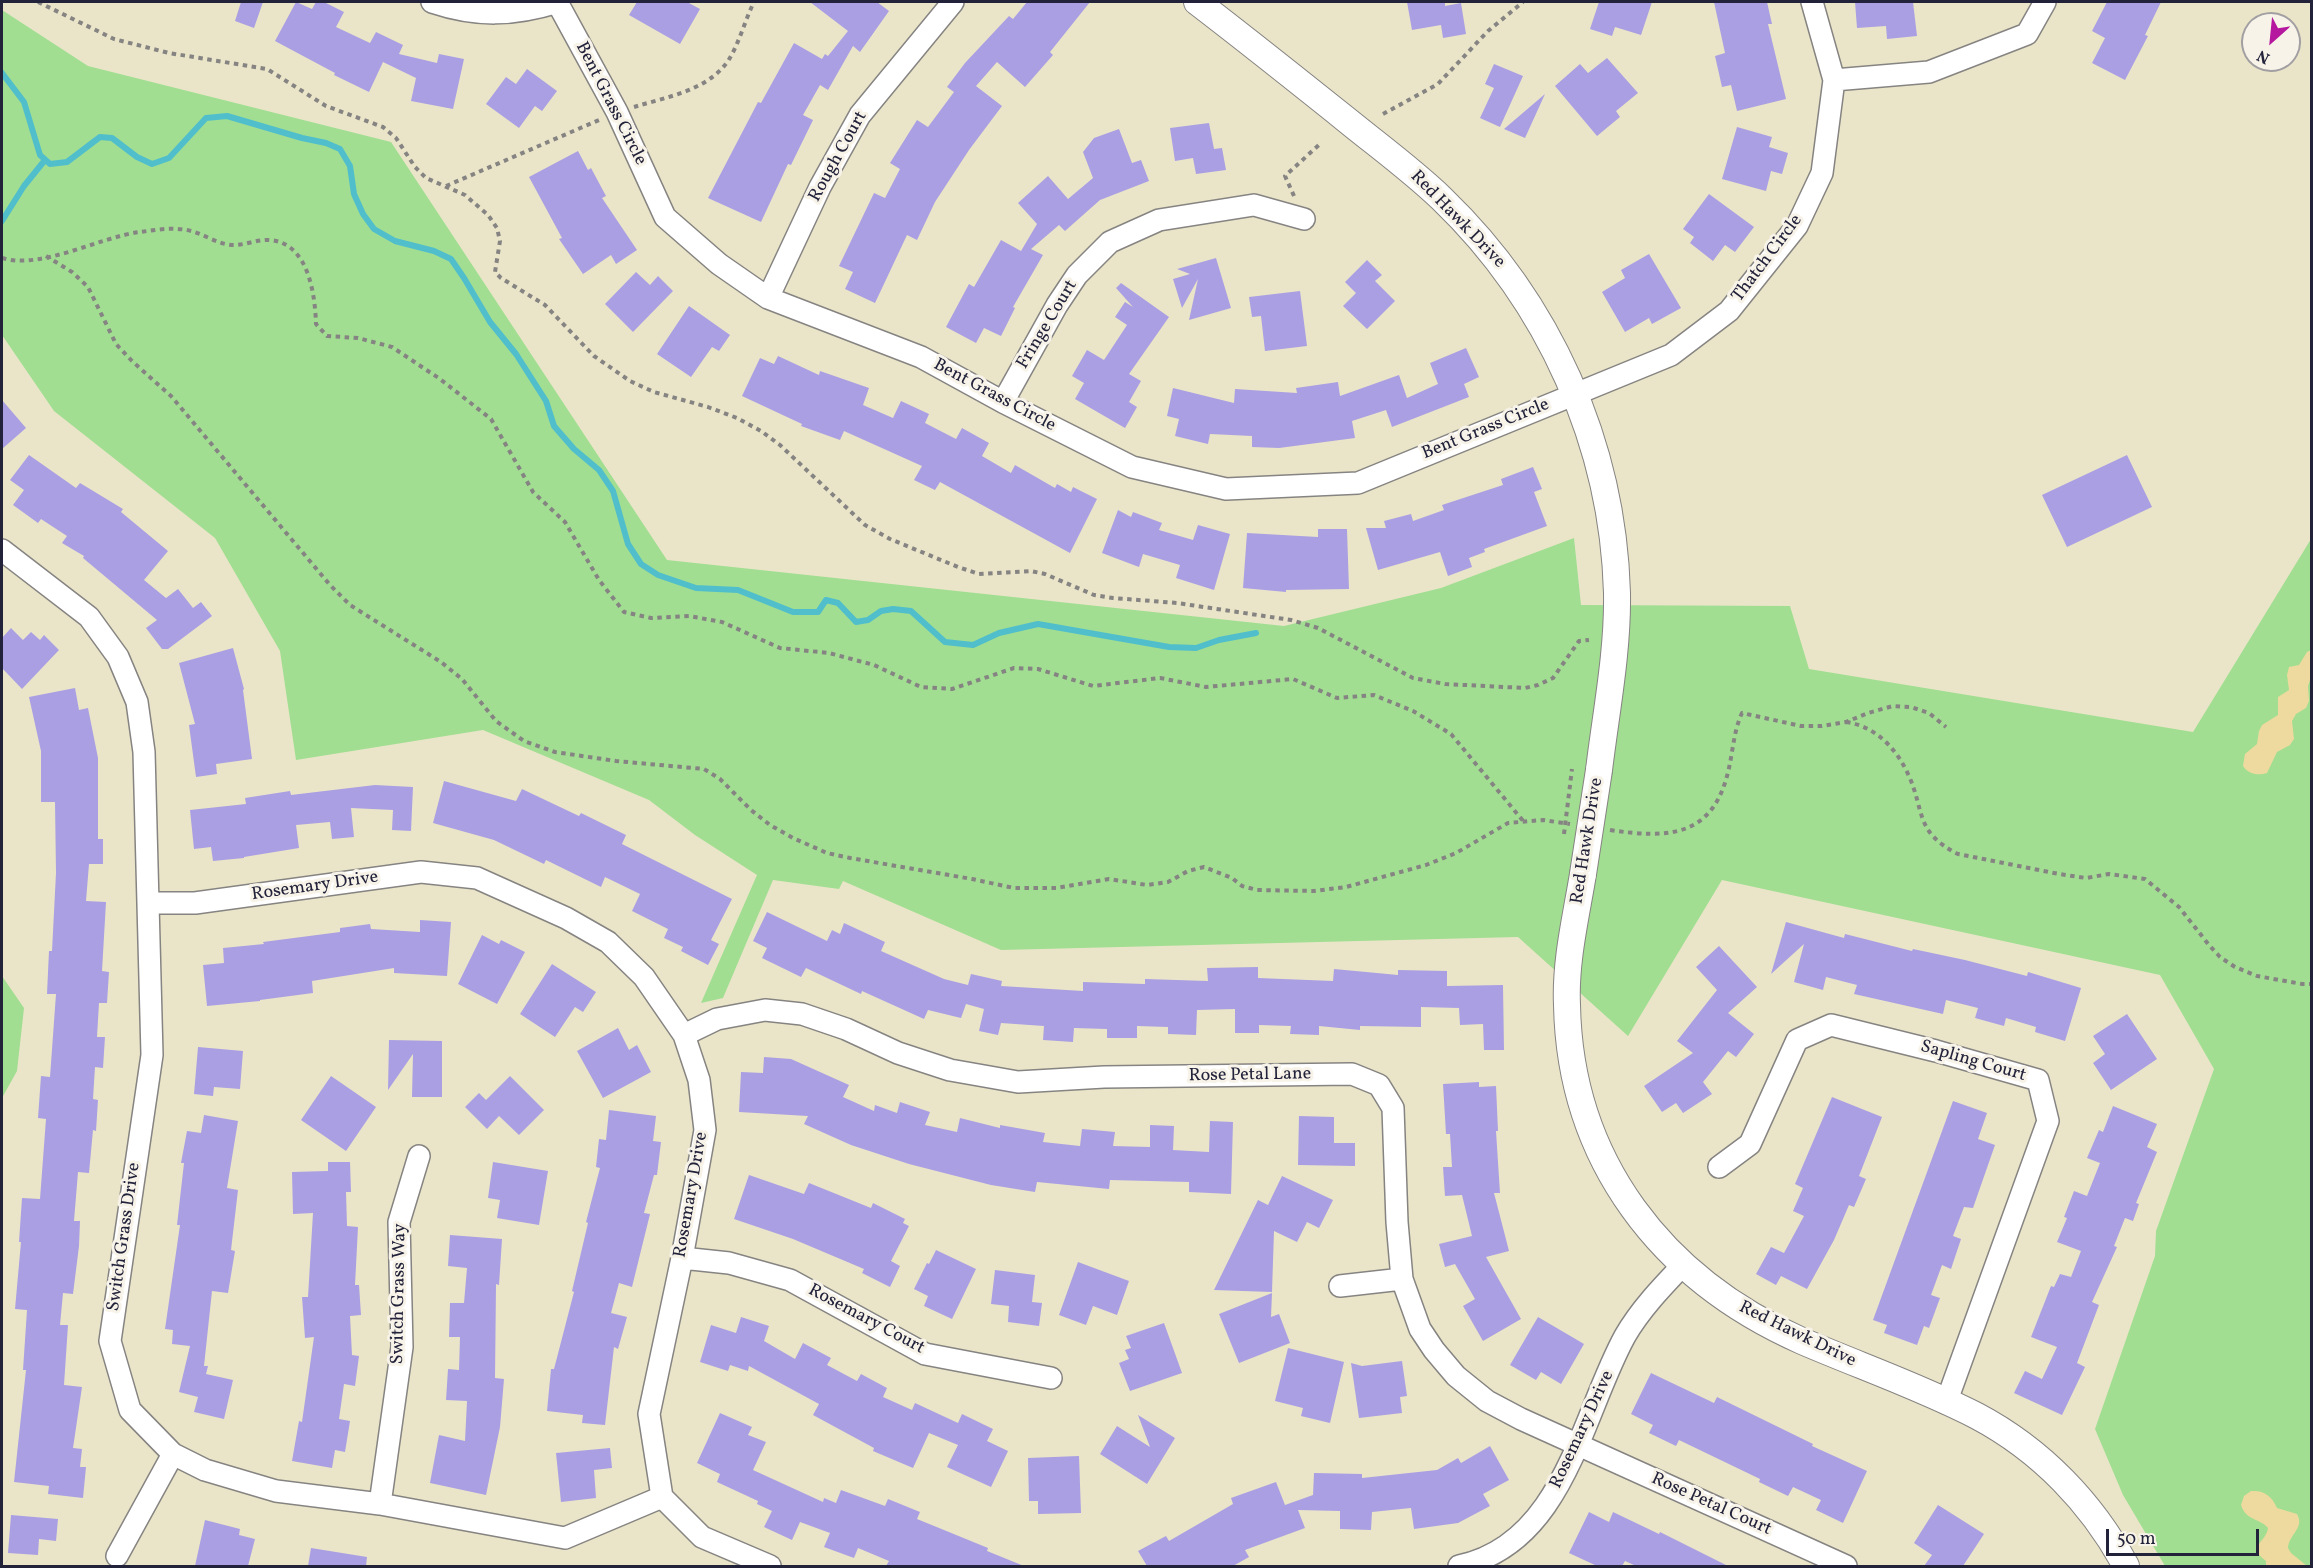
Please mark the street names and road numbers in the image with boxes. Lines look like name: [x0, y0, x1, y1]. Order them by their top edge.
street label: Bent Grass Circle: [570, 39, 650, 169]
street label: Rough Court: [805, 108, 873, 206]
street label: Red Hawk Drive: [1405, 167, 1509, 273]
street label: Thatch Circle: [1728, 211, 1808, 307]
street label: Fringe Court: [1013, 277, 1083, 373]
street label: Bent Grass Circle: [929, 355, 1059, 437]
street label: Bent Grass Circle: [1419, 395, 1553, 465]
street label: Red Hawk Drive: [1567, 776, 1609, 906]
street label: Rosemary Drive: [250, 867, 380, 907]
street label: Sapling Court: [1918, 1037, 2028, 1087]
street label: Rose Petal Lane: [1189, 1064, 1311, 1088]
street label: Rosemary Drive: [670, 1130, 714, 1260]
street label: Switch Grass Drive: [104, 1161, 146, 1313]
street label: Switch Grass Way: [388, 1223, 412, 1365]
street label: Rosemary Court: [804, 1280, 928, 1360]
street label: Red Hawk Drive: [1735, 1297, 1859, 1373]
street label: Rosemary Drive: [1546, 1368, 1620, 1492]
street label: Rose Petal Court: [1647, 1469, 1775, 1541]

